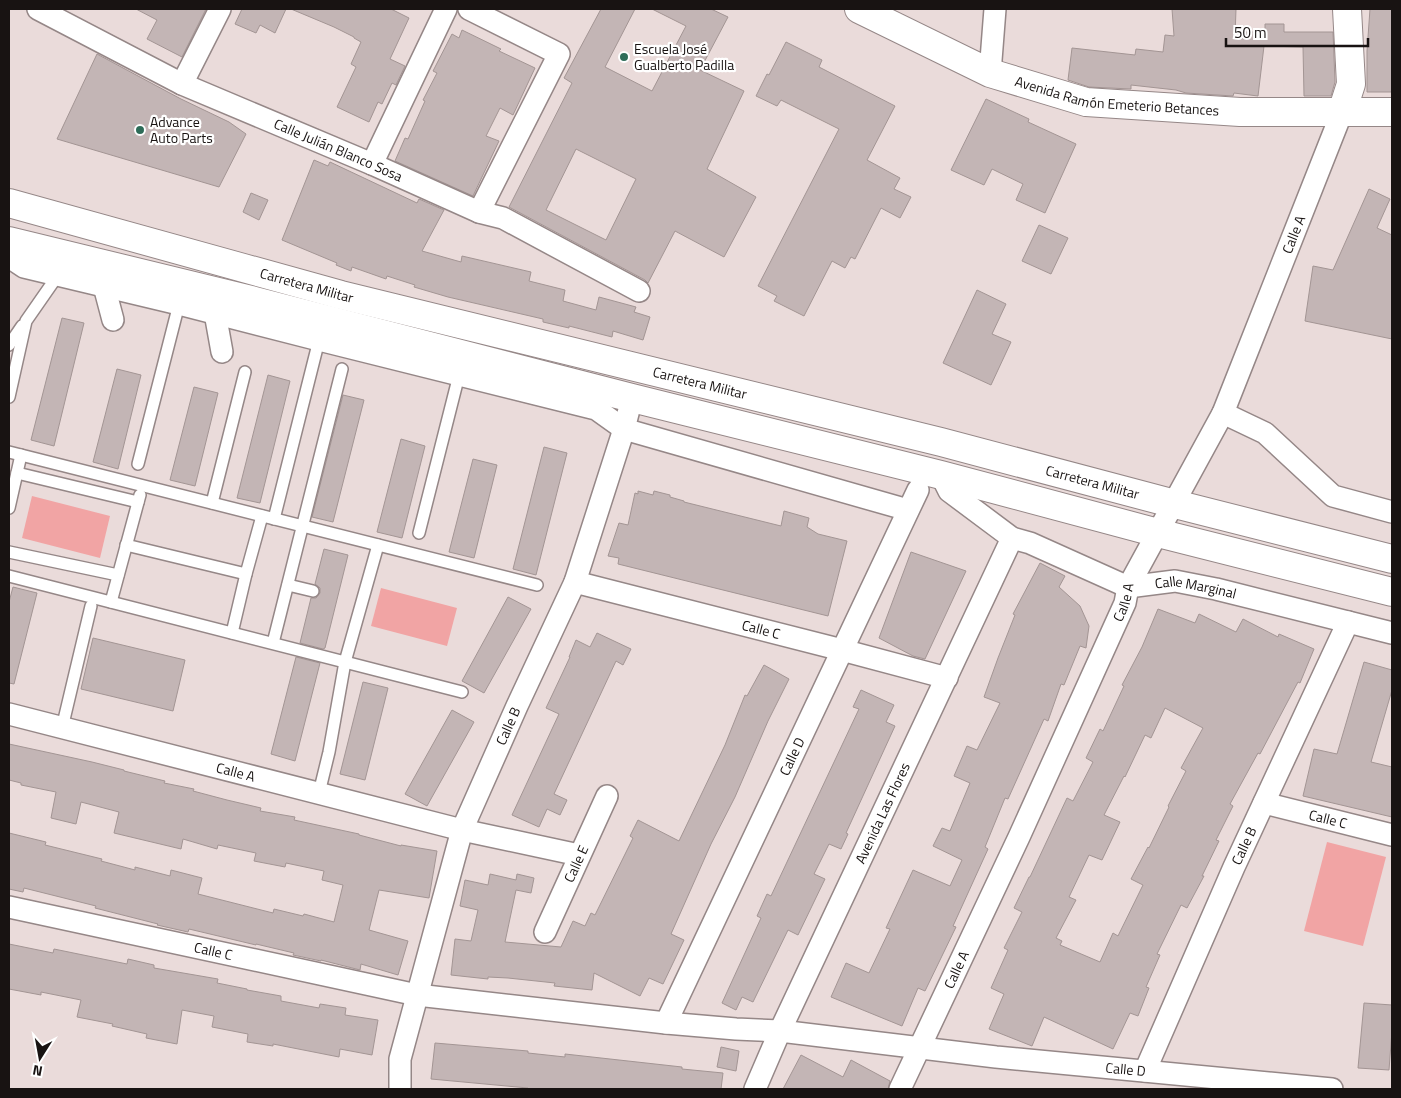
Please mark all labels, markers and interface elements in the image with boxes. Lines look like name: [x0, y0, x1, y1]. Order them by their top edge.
scale bar: [1226, 15, 1368, 47]
text: 50 m: [1234, 21, 1267, 44]
place label: Escuela José Gualberto Padilla: [634, 38, 734, 75]
marker: Escuela José Gualberto Padilla: [618, 51, 630, 63]
street label: Avenida Ramón Emeterio Betances: [1013, 70, 1220, 121]
place label: Advance Auto Parts: [150, 111, 213, 148]
street label: Calle Julián Blanco Sosa: [271, 113, 406, 186]
marker: Advance Auto Parts: [134, 124, 146, 136]
street label: Calle A: [1276, 211, 1310, 257]
street label: Carretera Militar: [258, 262, 356, 308]
street label: Carretera Militar: [651, 361, 749, 404]
street label: Carretera Militar: [1043, 459, 1142, 504]
street label: Calle Marginal: [1153, 570, 1239, 604]
street label: Calle A: [1107, 580, 1139, 625]
street label: Calle C: [740, 614, 783, 644]
street label: Calle B: [490, 703, 525, 748]
street label: Calle D: [774, 733, 810, 779]
street label: Calle A: [214, 756, 258, 787]
street label: Avenida Las Flores: [849, 759, 915, 867]
street label: Calle C: [1307, 804, 1350, 834]
street label: Calle B: [1225, 823, 1261, 868]
street label: Calle E: [558, 841, 593, 886]
street label: Calle C: [192, 936, 235, 965]
street label: Calle A: [938, 946, 974, 992]
north arrow: [15, 1033, 65, 1083]
street label: Calle D: [1105, 1056, 1147, 1081]
text: N: [31, 1060, 44, 1082]

